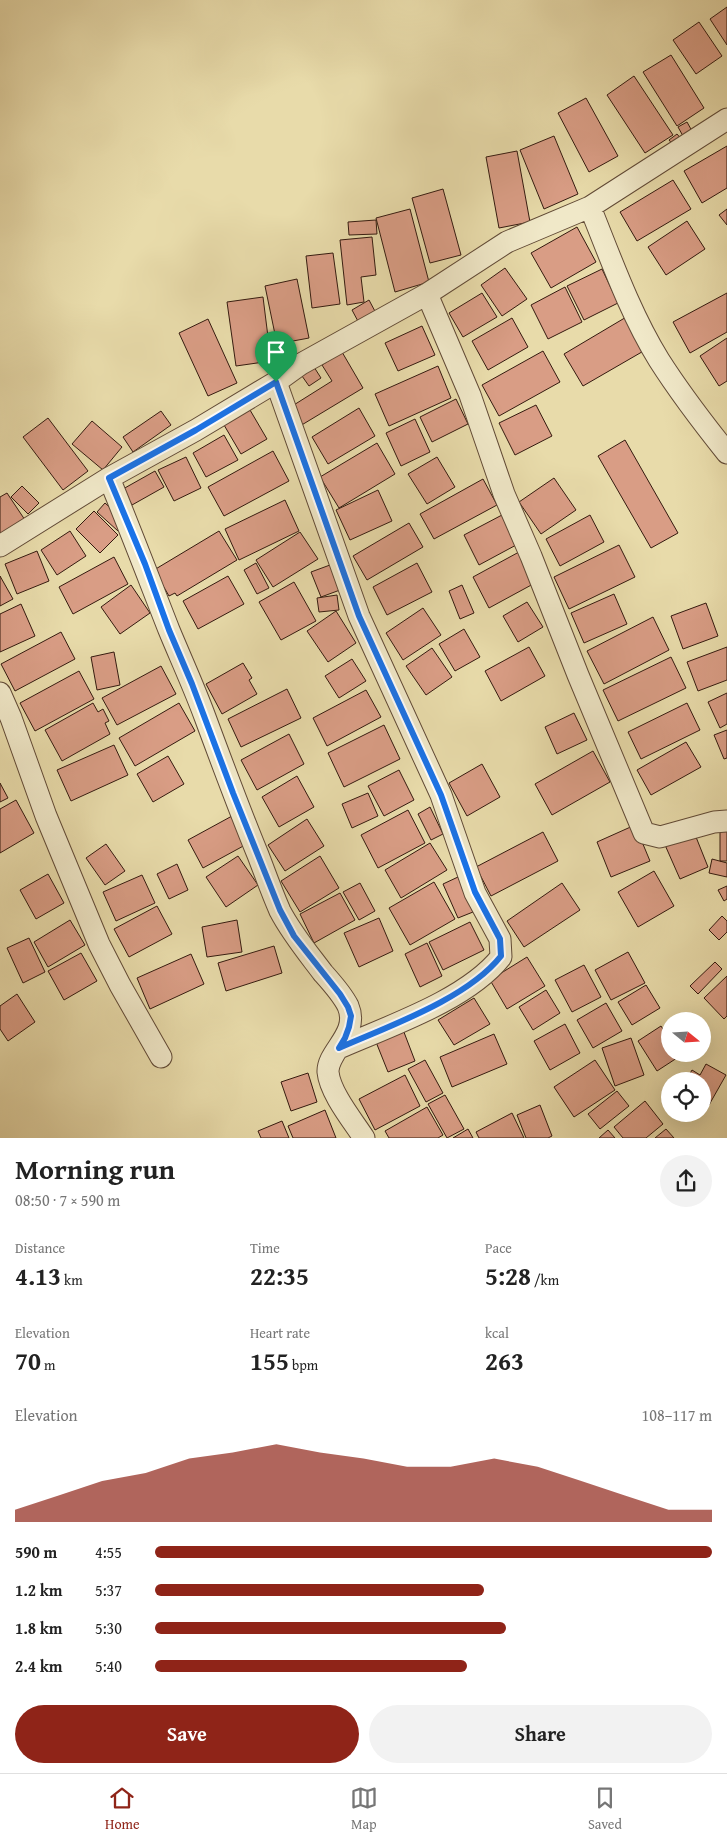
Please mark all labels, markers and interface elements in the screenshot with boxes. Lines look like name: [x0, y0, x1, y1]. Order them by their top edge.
pin: [255, 331, 297, 382]
icon: arrive: [262, 338, 290, 366]
north arrow: [661, 1012, 711, 1062]
map controls: [661, 1012, 711, 1122]
button: locate: [661, 1072, 711, 1122]
text: Morning run: [15, 1148, 175, 1189]
button: share: [660, 1155, 712, 1207]
text: 08:50 · 7 × 590 m: [15, 1188, 120, 1212]
text: Distance: [15, 1238, 65, 1258]
text: Time: [250, 1238, 280, 1258]
text: Pace: [485, 1238, 512, 1258]
text: 4.13: [15, 1258, 61, 1294]
text: 22:35: [250, 1258, 309, 1294]
text: 5:28: [485, 1258, 531, 1294]
text: km: [61, 1270, 83, 1290]
text: /km: [531, 1270, 559, 1290]
text: Elevation: [15, 1323, 70, 1343]
text: Heart rate: [250, 1323, 310, 1343]
text: kcal: [485, 1323, 509, 1343]
text: 70: [15, 1343, 41, 1379]
text: 155: [250, 1343, 289, 1379]
text: 263: [485, 1343, 524, 1379]
text: m: [41, 1355, 55, 1375]
text: bpm: [289, 1355, 318, 1375]
text: Elevation: [15, 1403, 78, 1427]
text: 108–117 m: [642, 1403, 712, 1427]
text: 590 m: [15, 1540, 57, 1564]
text: 4:55: [95, 1540, 122, 1564]
text: 1.2 km: [15, 1578, 62, 1602]
text: 5:37: [95, 1578, 122, 1602]
text: 1.8 km: [15, 1616, 62, 1640]
text: 5:30: [95, 1616, 122, 1640]
text: 2.4 km: [15, 1654, 62, 1678]
text: 5:40: [95, 1654, 122, 1678]
button: Save: [15, 1705, 359, 1763]
button: Share: [369, 1705, 712, 1763]
tab: Home: [105, 1784, 140, 1834]
tab: Map: [350, 1784, 378, 1834]
tab: Saved: [588, 1784, 622, 1834]

